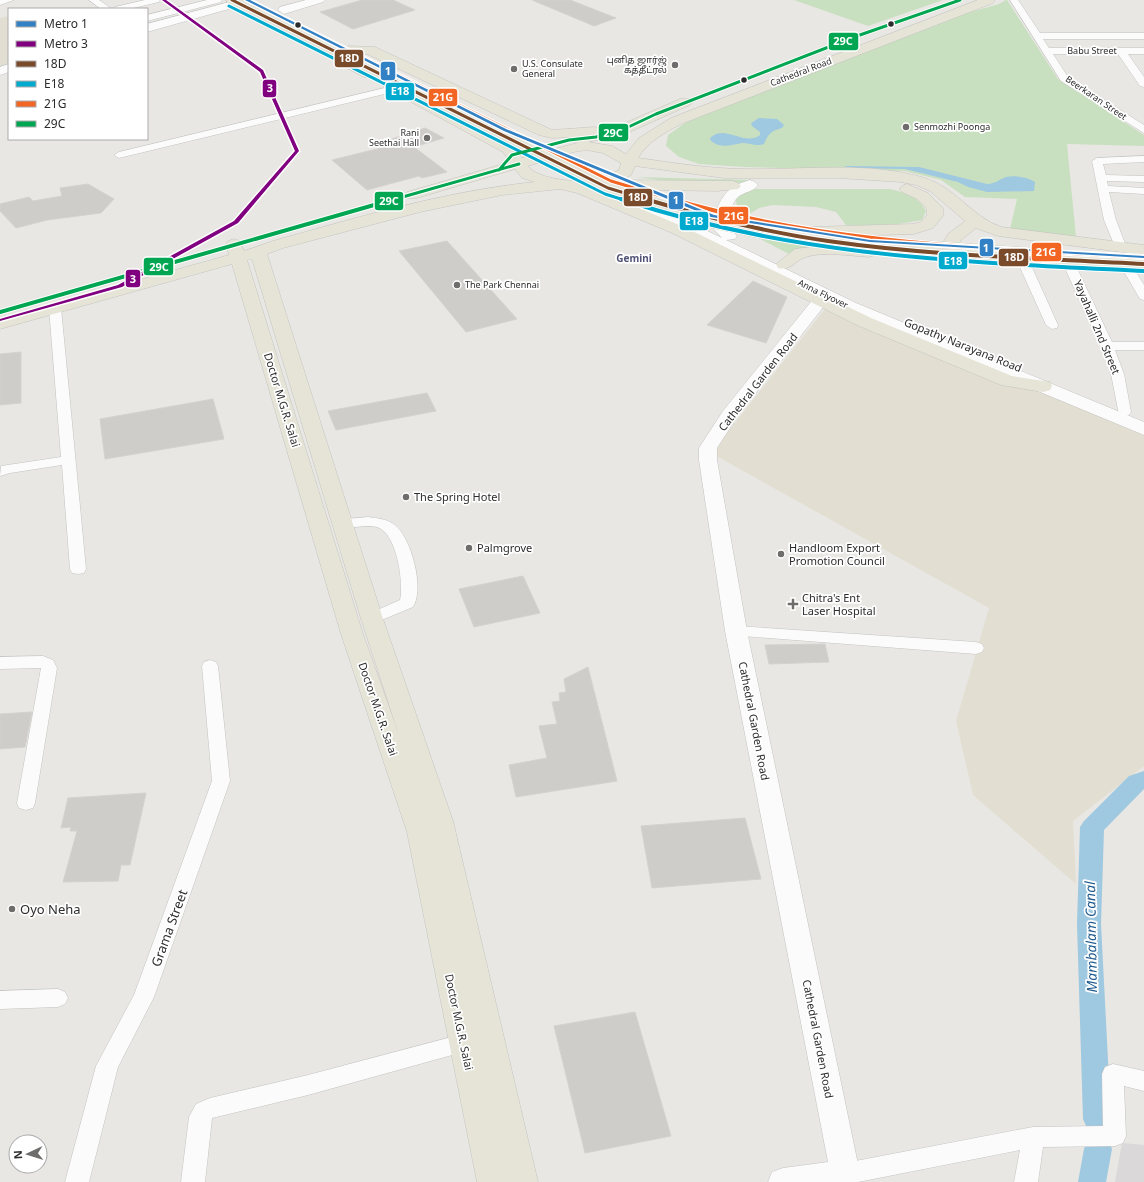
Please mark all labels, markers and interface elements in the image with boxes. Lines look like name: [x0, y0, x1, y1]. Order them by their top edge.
legend: [8, 8, 148, 140]
text: Metro 1: [44, 15, 88, 32]
unlabelled marker: [886, 19, 896, 29]
unlabelled marker: [293, 20, 303, 30]
line badge: 29C: [828, 32, 859, 51]
text: 29C: [833, 33, 853, 48]
text: Metro 3: [44, 35, 88, 52]
street label: Babu Street: [1067, 44, 1117, 57]
line badge: 18D: [334, 49, 364, 68]
text: 18D: [339, 50, 359, 65]
place label: புனித ஜார்ஜ் கத்தீட்ரல்: [607, 53, 667, 76]
street label: Cathedral Road: [768, 54, 834, 89]
text: 18D: [44, 55, 67, 72]
place label: U.S. Consulate General: [522, 57, 583, 80]
marker: புனித ஜார்ஜ் கத்தீட்ரல்: [670, 60, 680, 70]
line badge: 1: [380, 61, 396, 81]
text: 1: [385, 63, 391, 78]
marker: U.S. Consulate General: [509, 64, 519, 74]
street label: Beerkaran Street: [1063, 72, 1130, 123]
text: E18: [44, 75, 65, 92]
unlabelled marker: [739, 75, 749, 85]
line badge: 3: [262, 79, 277, 98]
text: 3: [267, 80, 273, 95]
line badge: E18: [385, 82, 415, 101]
text: E18: [391, 83, 409, 98]
line badge: 21G: [428, 88, 458, 107]
text: 21G: [433, 89, 453, 104]
text: 21G: [44, 95, 66, 112]
text: 29C: [44, 115, 66, 132]
place label: Senmozhi Poonga: [914, 120, 990, 133]
marker: Senmozhi Poonga: [901, 122, 911, 132]
line badge: 29C: [598, 123, 629, 142]
text: 29C: [603, 125, 623, 140]
place label: Rani Seethai Hall: [369, 126, 419, 149]
marker: Rani Seethai Hall: [422, 133, 432, 143]
line badge: 18D: [623, 188, 653, 207]
text: 18D: [628, 189, 648, 204]
line badge: 29C: [374, 191, 404, 211]
line badge: 1: [668, 191, 684, 210]
text: 1: [673, 192, 679, 207]
text: 29C: [379, 193, 399, 208]
line badge: 21G: [718, 206, 749, 225]
text: 21G: [724, 208, 744, 223]
line badge: E18: [679, 211, 709, 231]
text: E18: [685, 213, 703, 228]
line badge: 1: [979, 238, 994, 257]
text: 1: [983, 240, 989, 255]
line badge: 21G: [1031, 242, 1062, 262]
text: 21G: [1036, 244, 1056, 259]
line badge: 18D: [998, 248, 1029, 267]
text: 18D: [1004, 249, 1024, 264]
district label: Gemini: [616, 251, 652, 265]
line badge: E18: [938, 251, 968, 270]
text: E18: [944, 253, 962, 268]
line badge: 29C: [143, 257, 174, 276]
text: 29C: [149, 259, 169, 274]
line badge: 3: [125, 269, 141, 288]
text: 3: [130, 271, 136, 286]
street label: Anna Flyover: [796, 276, 851, 311]
street label: Yayahalli 2nd Street: [1071, 277, 1124, 376]
place label: The Park Chennai: [465, 278, 539, 291]
marker: The Park Chennai: [452, 280, 462, 290]
street label: Gopathy Narayana Road: [902, 314, 1024, 375]
street label: Cathedral Garden Road: [715, 330, 801, 434]
street label: Doctor M.G.R. Salai: [261, 351, 304, 449]
place label: The Spring Hotel: [414, 489, 500, 504]
marker: The Spring Hotel: [401, 492, 411, 502]
place label: Palmgrove: [477, 540, 532, 555]
place label: Handloom Export Promotion Council: [789, 540, 885, 568]
marker: Palmgrove: [464, 543, 474, 553]
marker: Handloom Export Promotion Council: [776, 549, 786, 559]
place label: Chitra's Ent Laser Hospital: [802, 590, 875, 618]
marker: Chitra's Ent Laser Hospital: [787, 598, 799, 610]
street label: Doctor M.G.R. Salai: [355, 660, 402, 758]
street label: Cathedral Garden Road: [736, 660, 773, 782]
water label: Mambalam Canal: [1080, 881, 1101, 993]
street label: Grama Street: [147, 887, 191, 969]
place label: Oyo Neha: [20, 900, 81, 918]
marker: Oyo Neha: [7, 904, 17, 914]
street label: Doctor M.G.R. Salai: [442, 972, 477, 1071]
street label: Cathedral Garden Road: [800, 978, 837, 1100]
north arrow: [8, 1134, 48, 1174]
text: N: [10, 1150, 25, 1160]

